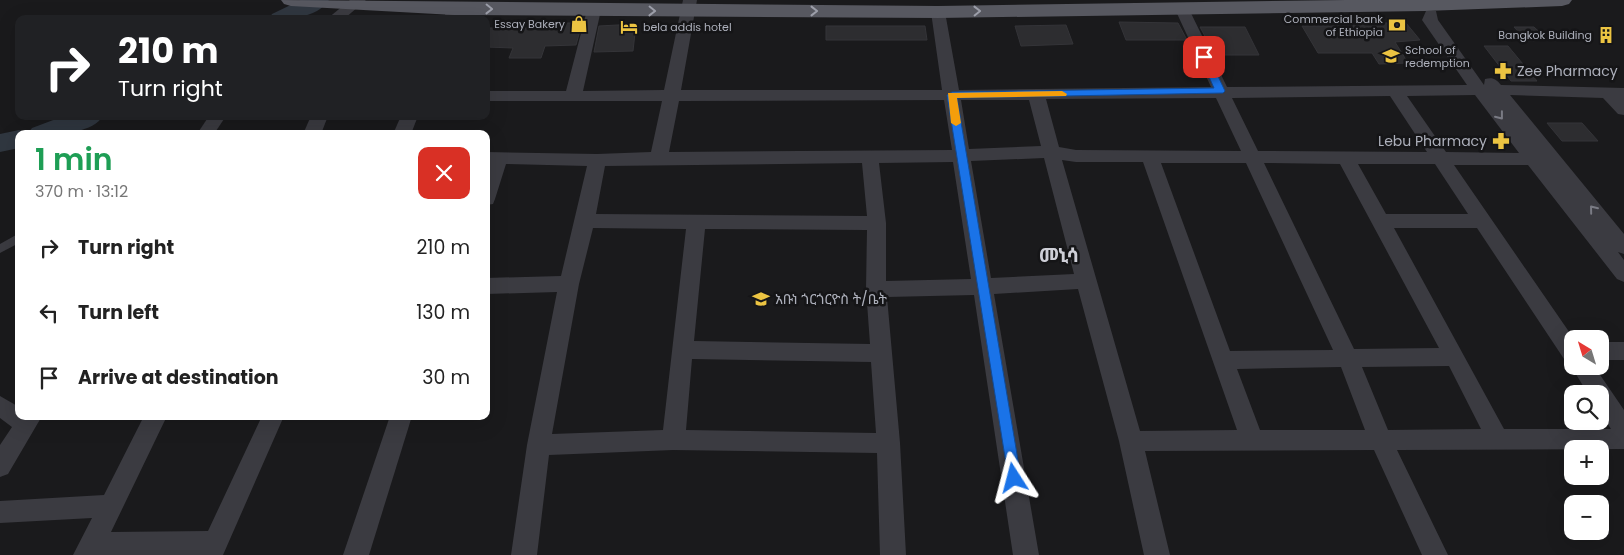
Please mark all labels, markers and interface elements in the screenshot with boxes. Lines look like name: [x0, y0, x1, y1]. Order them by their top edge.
one-way arrow: [486, 4, 493, 14]
one-way arrow: [648, 6, 656, 16]
one-way arrow: [810, 6, 818, 16]
one-way arrow: [973, 6, 981, 16]
place label: Commercial bank of Ethiopia: [1284, 11, 1383, 40]
shop icon: Essay Bakery: [569, 14, 589, 34]
bank icon: Commercial bank of Ethiopia: [1387, 15, 1407, 35]
place label: Essay Bakery: [494, 16, 566, 32]
hotel icon: bela addis hotel: [619, 17, 639, 37]
place label: bela addis hotel: [643, 19, 732, 35]
building icon: Bangkok Building: [1596, 25, 1616, 45]
text: 210 m: [118, 26, 218, 75]
place label: Bangkok Building: [1498, 27, 1592, 43]
icon: right: [35, 35, 100, 100]
pin: [1183, 36, 1225, 78]
place label: School of redemption: [1405, 42, 1470, 71]
icon: arrive: [1190, 43, 1218, 71]
school or university icon: School of redemption: [1381, 46, 1401, 66]
pharmacy icon: Zee Pharmacy: [1493, 61, 1513, 81]
place label: Zee Pharmacy: [1517, 61, 1618, 81]
text: Turn right: [118, 73, 223, 104]
one-way arrow: [1494, 110, 1502, 119]
place label: Lebu Pharmacy: [1378, 131, 1487, 151]
pharmacy icon: Lebu Pharmacy: [1491, 131, 1511, 151]
text: 1 min: [35, 138, 113, 181]
button: close: [418, 147, 470, 199]
text: 370 m · 13:12: [35, 180, 128, 203]
one-way arrow: [1591, 206, 1599, 215]
icon: right: [35, 234, 63, 262]
text: Turn right: [78, 234, 174, 261]
text: 210 m: [416, 234, 470, 261]
district label: መኒሳ: [1039, 242, 1079, 269]
school or university icon: አቡነ ጎርጎርዮስ ት/ቤት: [751, 289, 771, 309]
place label: አቡነ ጎርጎርዮስ ት/ቤት: [775, 289, 888, 309]
icon: left: [35, 299, 63, 327]
text: Turn left: [78, 299, 159, 326]
text: 130 m: [416, 299, 470, 326]
north arrow: [1564, 330, 1609, 375]
map controls: [1564, 330, 1609, 540]
icon: arrive: [35, 364, 63, 392]
text: Arrive at destination: [78, 364, 279, 391]
text: 30 m: [422, 364, 470, 391]
button: search: [1564, 385, 1609, 430]
button: +: [1564, 440, 1609, 485]
position arrow: [987, 451, 1039, 503]
button: −: [1564, 495, 1609, 540]

